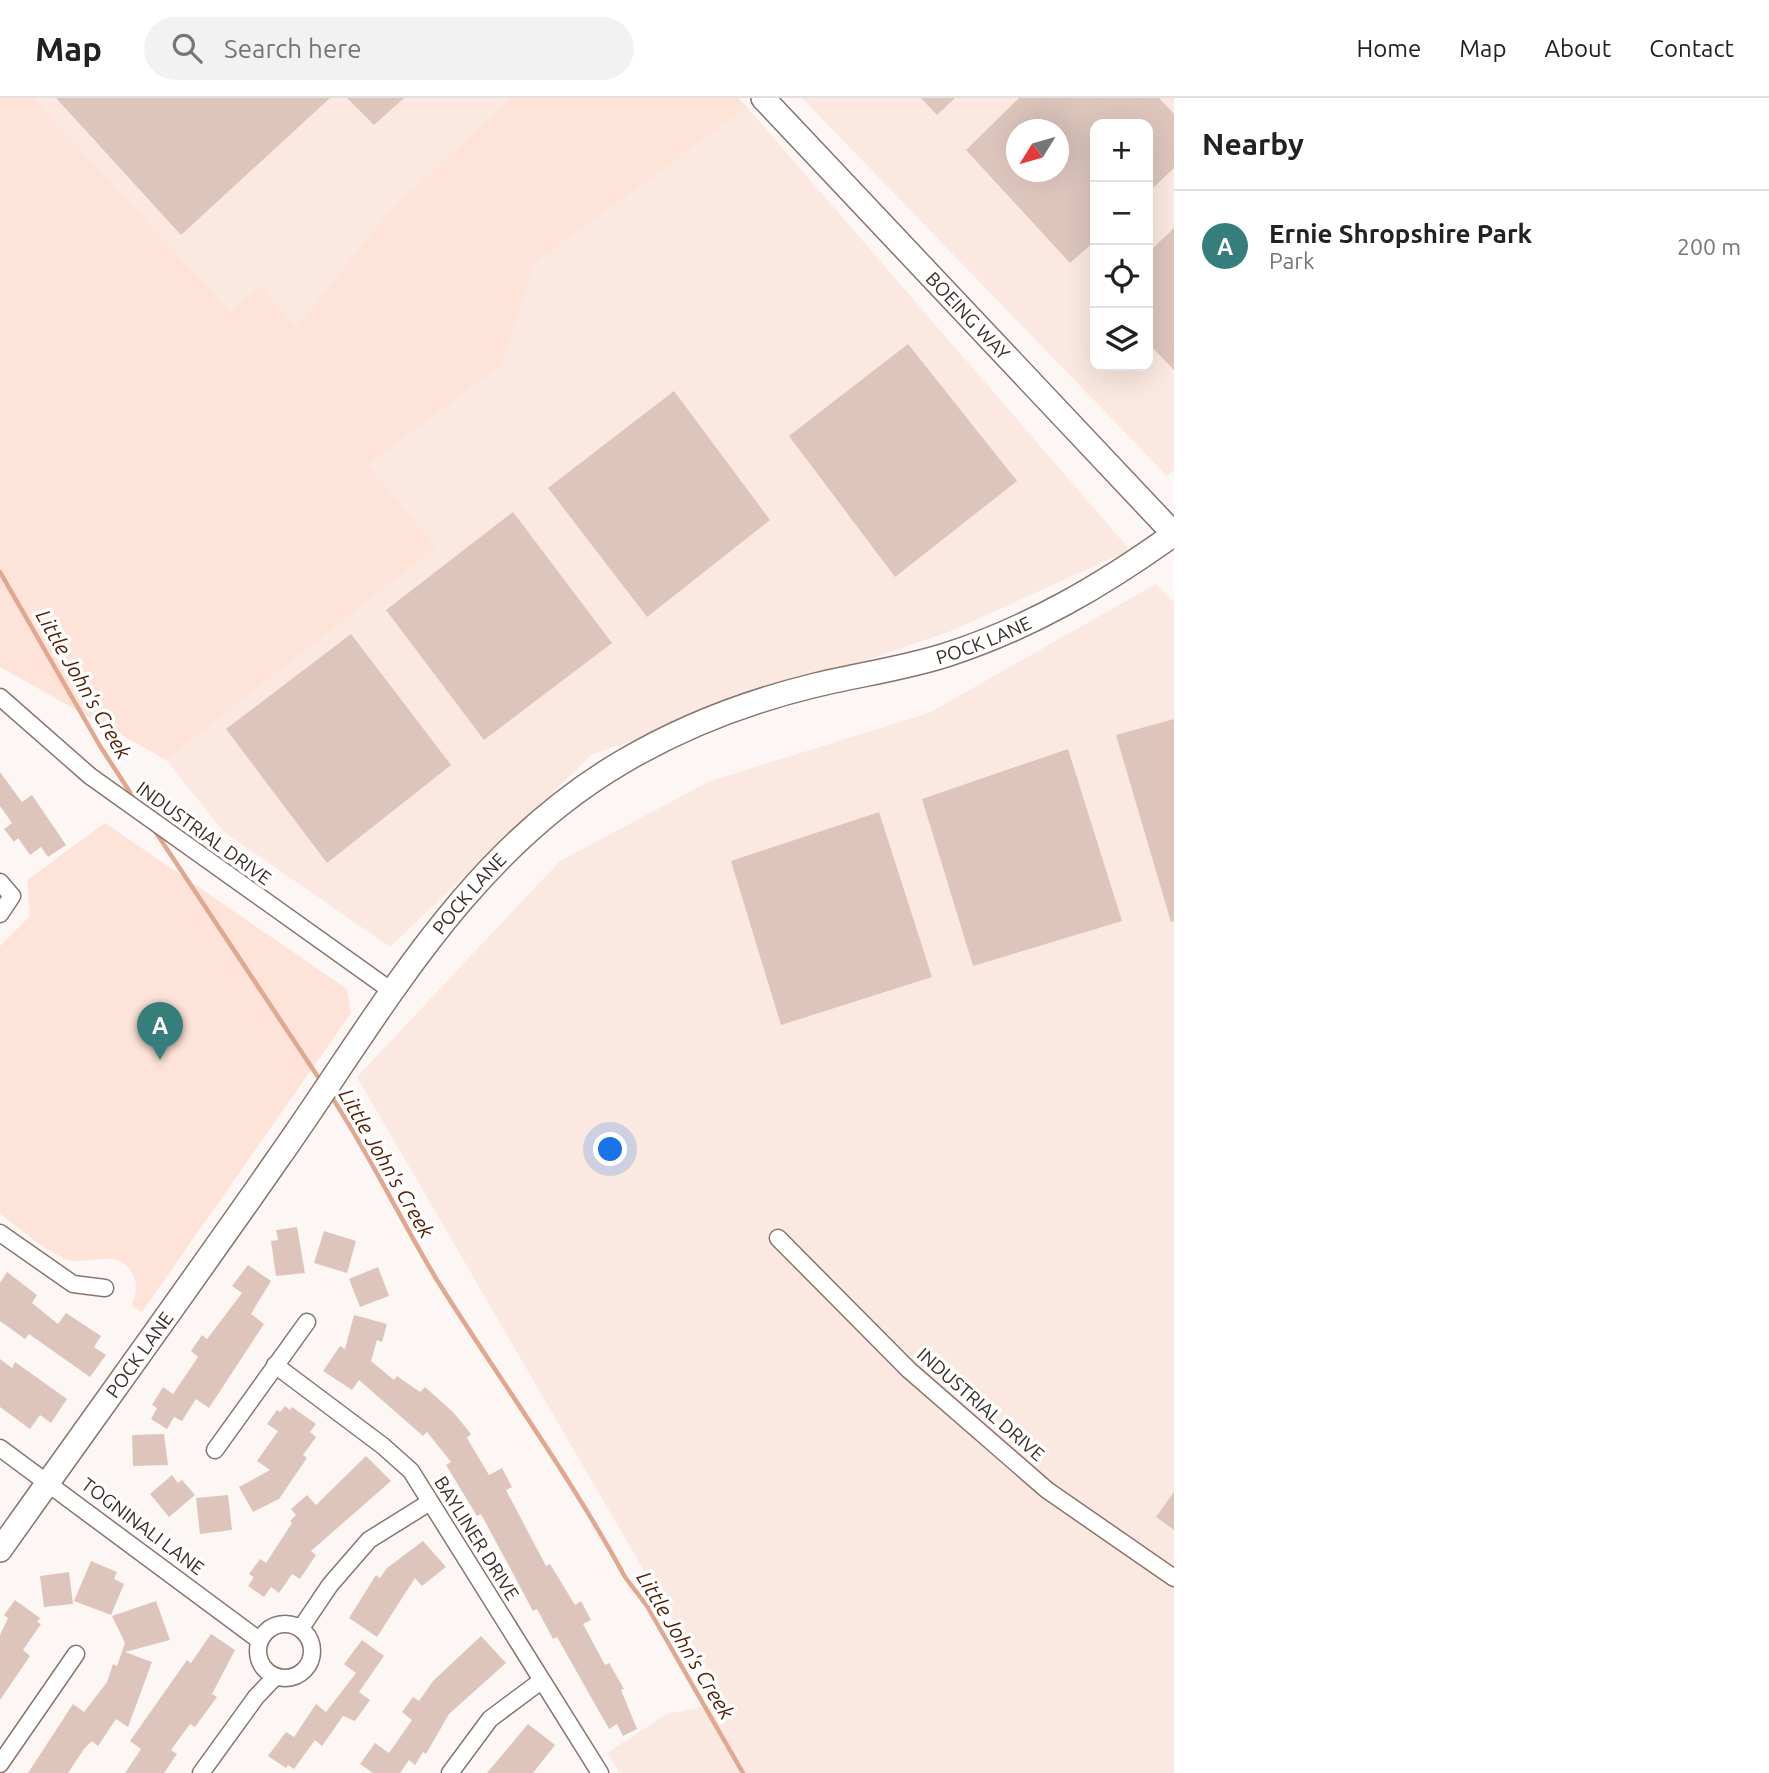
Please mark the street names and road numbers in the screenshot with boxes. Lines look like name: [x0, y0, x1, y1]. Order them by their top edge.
street label: BOEING WAY: [922, 267, 1015, 364]
street label: POCK LANE: [933, 611, 1035, 668]
street label: INDUSTRIAL DRIVE: [132, 777, 276, 889]
street label: POCK LANE: [428, 848, 510, 939]
street label: POCK LANE: [101, 1307, 178, 1402]
street label: INDUSTRIAL DRIVE: [913, 1343, 1049, 1465]
street label: BAYLINER DRIVE: [430, 1472, 524, 1604]
street label: TOGNINALI LANE: [77, 1473, 209, 1579]

